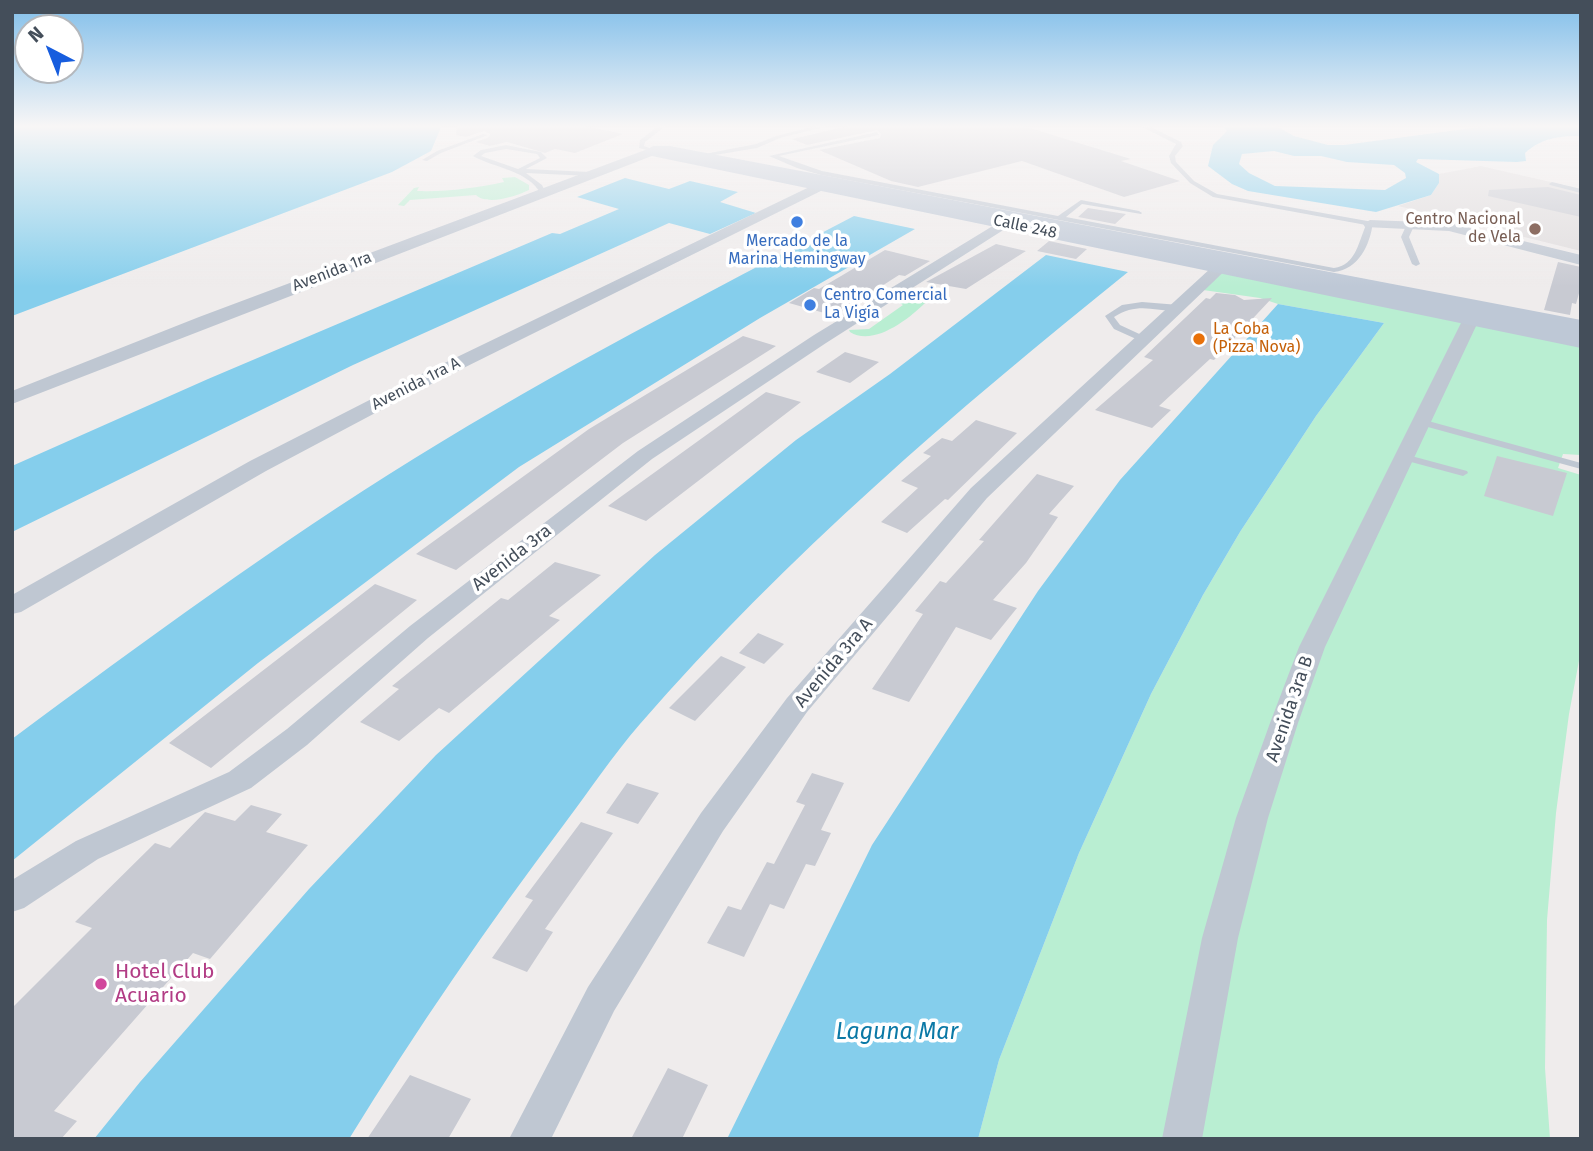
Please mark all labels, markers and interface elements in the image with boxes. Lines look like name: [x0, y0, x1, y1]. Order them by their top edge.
north arrow: [14, 14, 84, 84]
text: N: [24, 22, 48, 47]
place label: Centro Nacional de Vela: [1405, 210, 1521, 248]
street label: Calle 248: [991, 211, 1059, 243]
marker: Mercado de la Marina Hemingway: [789, 214, 805, 230]
marker: Centro Nacional de Vela: [1527, 221, 1543, 237]
place label: Mercado de la Marina Hemingway: [728, 232, 866, 270]
street label: Avenida 1ra: [290, 248, 374, 296]
place label: Centro Comercial La Vigía: [824, 286, 947, 324]
marker: Centro Comercial La Vigía: [802, 297, 818, 313]
place label: La Coba (Pizza Nova): [1213, 320, 1300, 358]
marker: La Coba (Pizza Nova): [1191, 331, 1207, 347]
street label: Avenida 1ra A: [369, 353, 463, 415]
street label: Avenida 3ra: [468, 520, 556, 596]
street label: Avenida 3ra A: [790, 614, 878, 712]
street label: Avenida 3ra B: [1262, 653, 1318, 765]
place label: Hotel Club Acuario: [115, 959, 214, 1009]
marker: Hotel Club Acuario: [93, 976, 109, 992]
water label: Laguna Mar: [836, 1019, 958, 1047]

